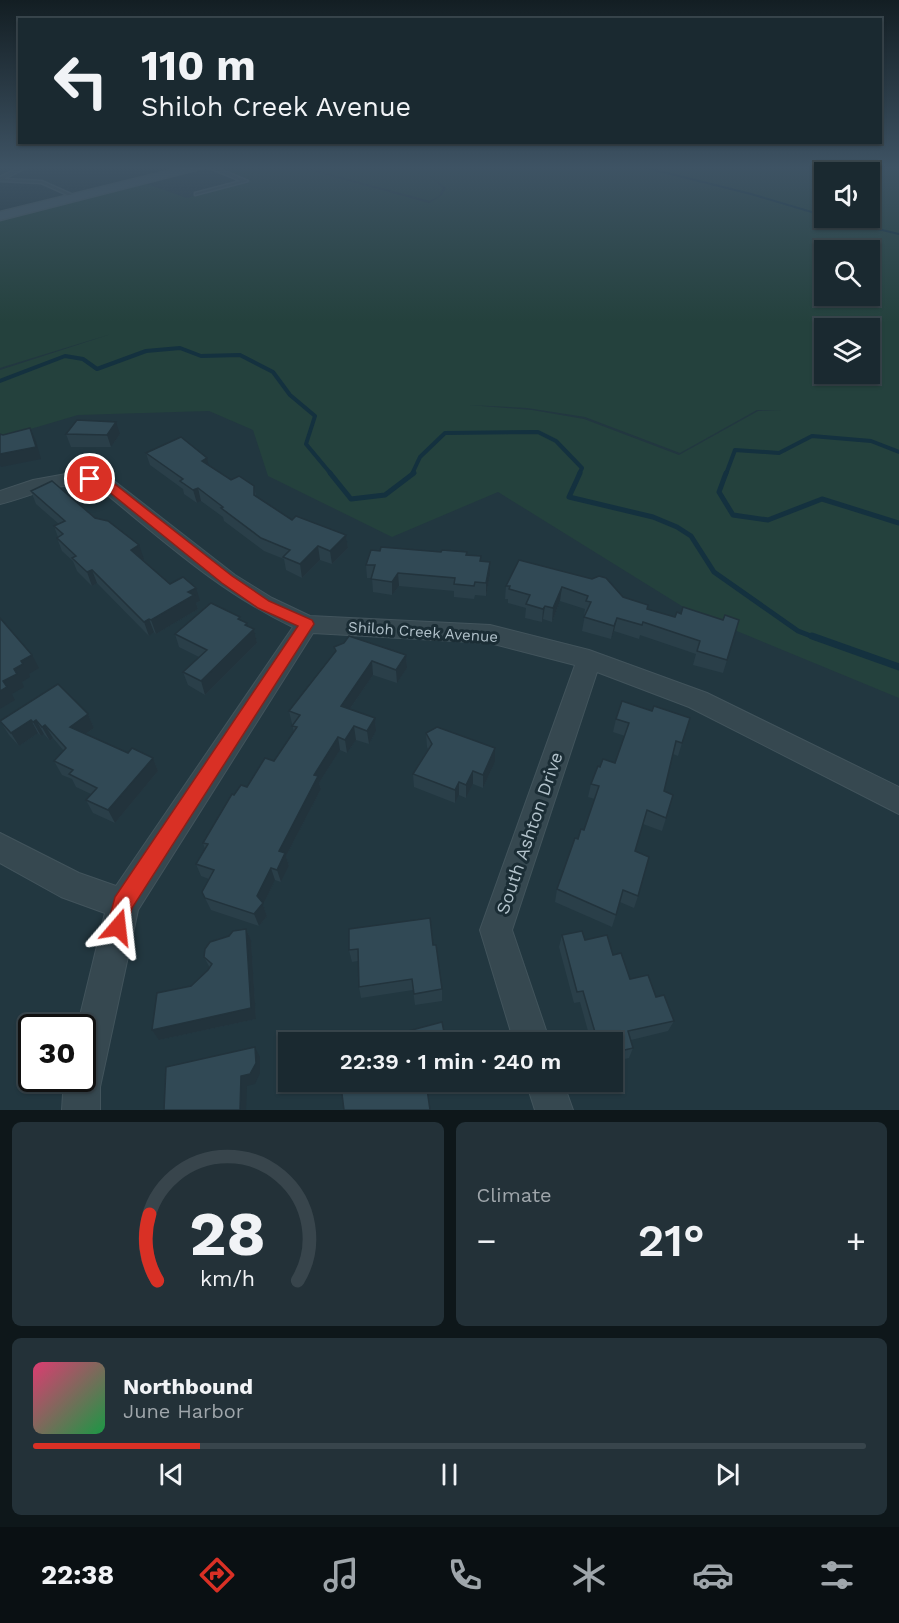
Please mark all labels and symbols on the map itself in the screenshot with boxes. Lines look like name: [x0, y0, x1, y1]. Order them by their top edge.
pin: [64, 453, 115, 504]
street label: Shiloh Creek Avenue: [348, 618, 498, 646]
street label: South Ashton Drive: [491, 749, 567, 917]
position arrow: [86, 895, 150, 959]
speed limit sign: 30: [18, 1014, 96, 1092]

